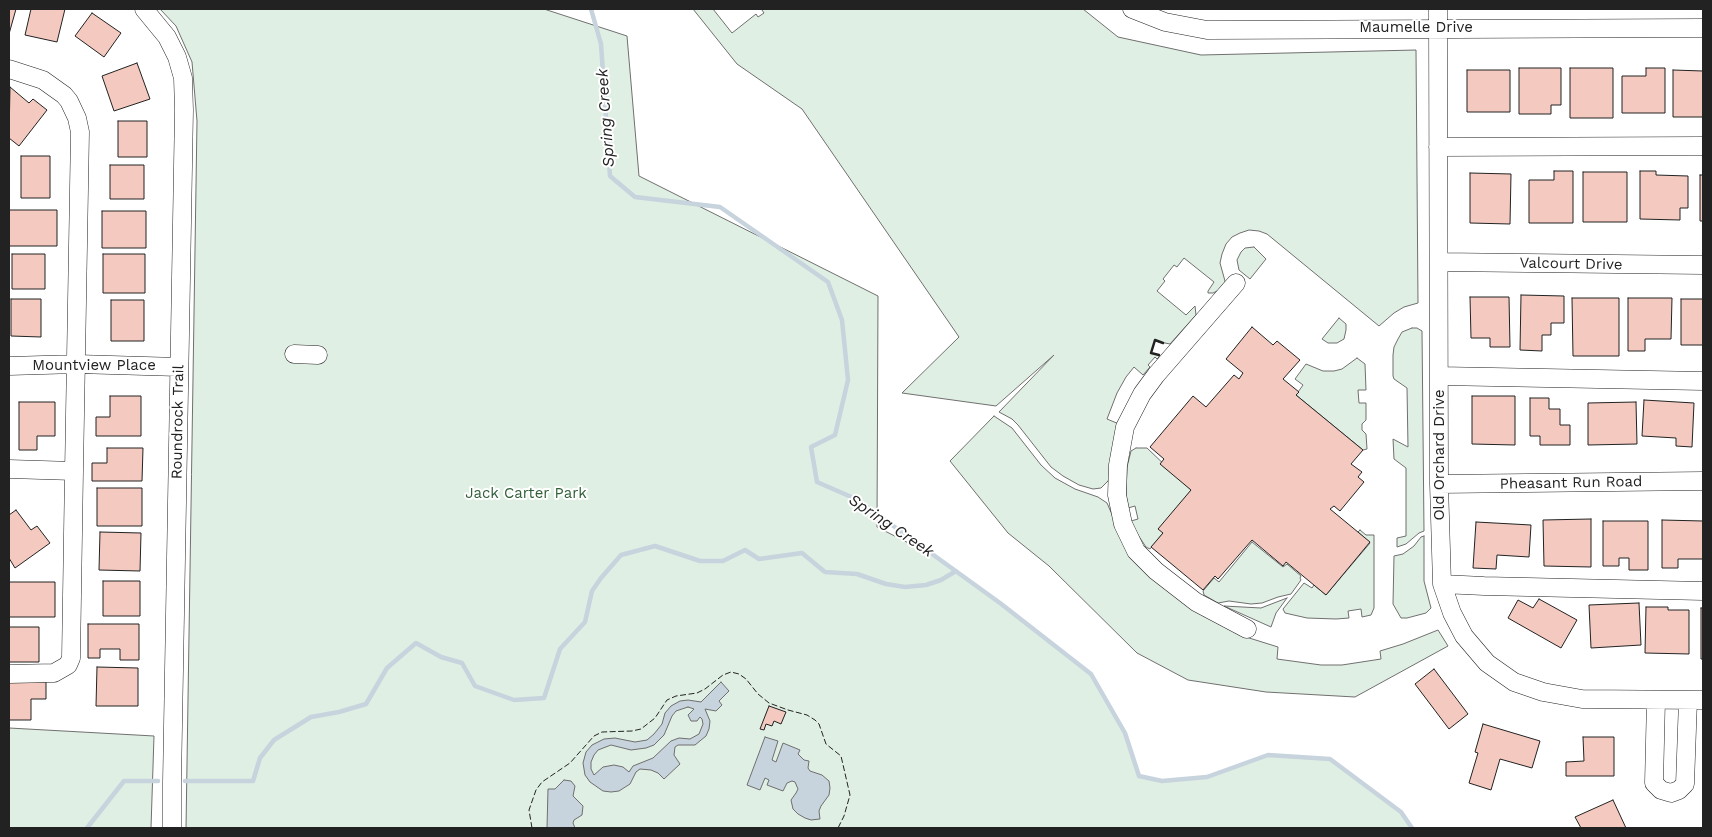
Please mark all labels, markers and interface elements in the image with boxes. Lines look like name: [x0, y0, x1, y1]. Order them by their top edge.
street label: Maumelle Drive: [1359, 19, 1473, 37]
water label: Spring Creek: [593, 68, 619, 168]
street label: Valcourt Drive: [1519, 254, 1623, 274]
street label: Mountview Place: [32, 357, 156, 375]
street label: Roundrock Trail: [168, 365, 188, 479]
street label: Old Orchard Drive: [1431, 389, 1449, 521]
street label: Pheasant Run Road: [1500, 473, 1642, 493]
park label: Jack Carter Park: [465, 485, 587, 503]
water label: Spring Creek: [845, 490, 937, 562]

